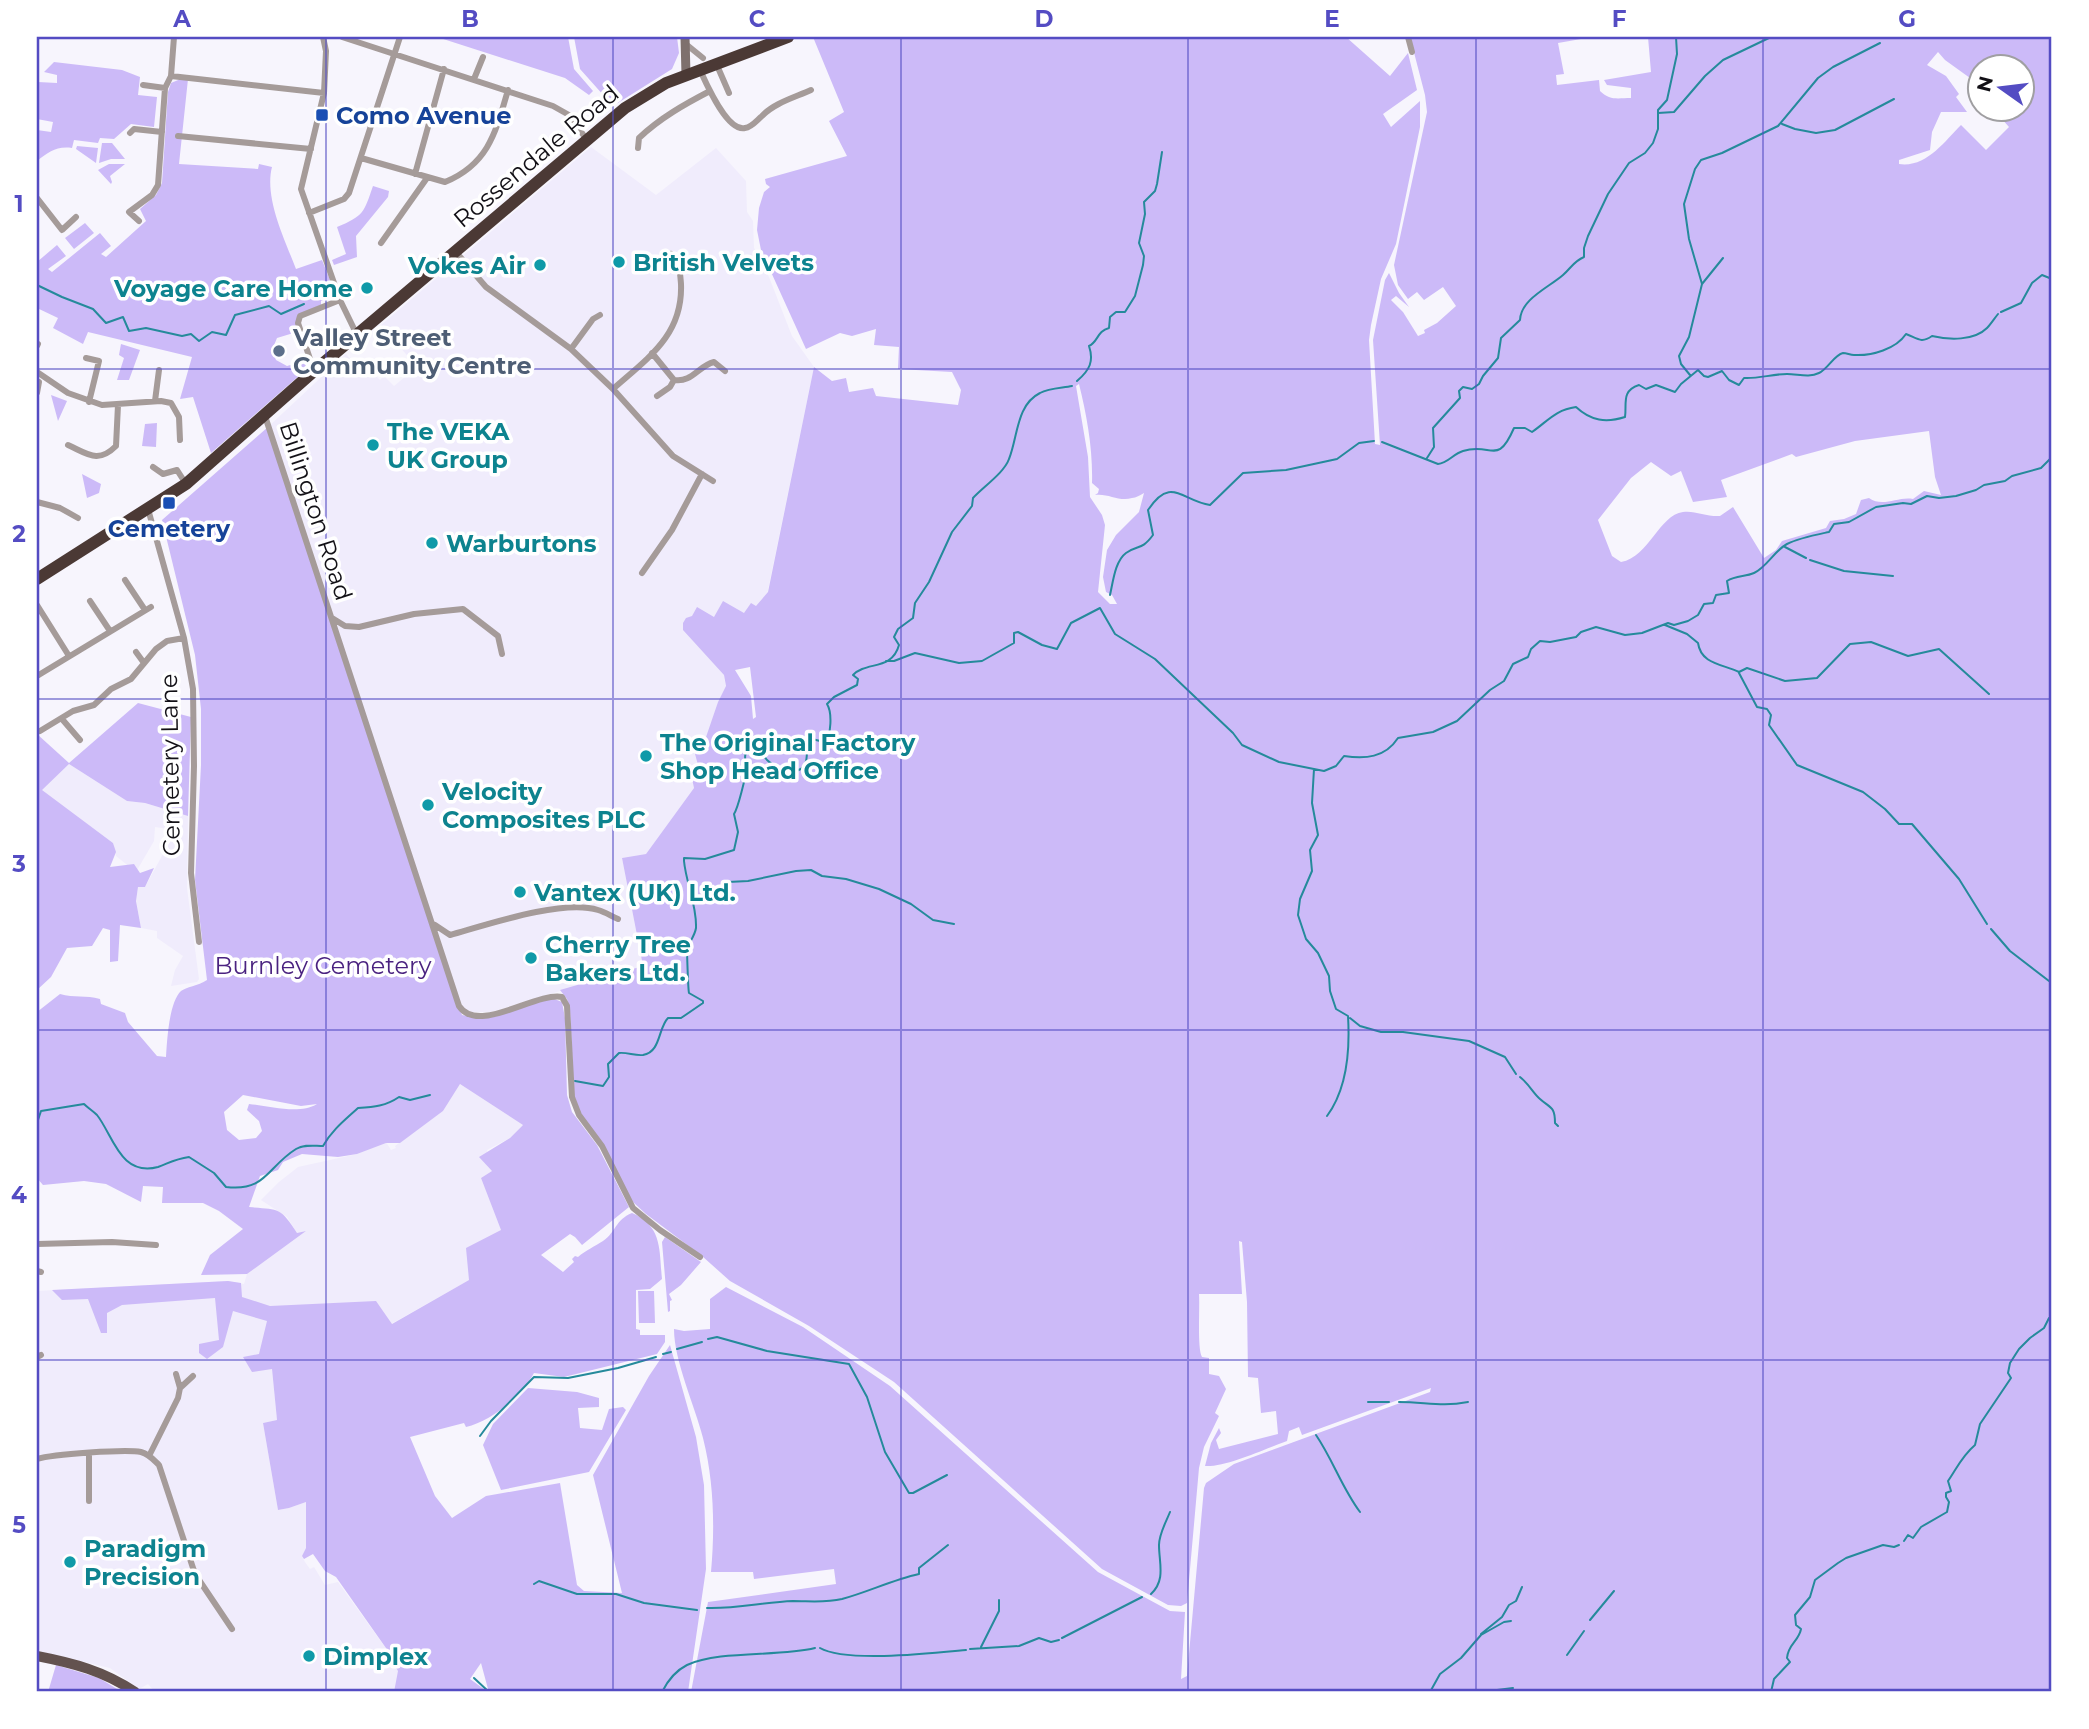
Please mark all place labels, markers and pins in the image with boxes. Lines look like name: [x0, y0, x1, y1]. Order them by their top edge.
place label: Como Avenue: [336, 101, 512, 130]
marker: Como Avenue: [314, 107, 330, 123]
place label: British Velvets: [633, 248, 814, 277]
place label: Vokes Air: [407, 251, 526, 280]
marker: British Velvets: [611, 254, 627, 270]
marker: Vokes Air: [532, 257, 548, 273]
place label: Voyage Care Home: [113, 274, 353, 303]
marker: Voyage Care Home: [359, 280, 375, 296]
place label: Valley Street Community Centre: [292, 323, 532, 380]
marker: Valley Street Community Centre: [271, 343, 287, 359]
place label: The VEKA UK Group: [387, 417, 510, 474]
marker: The VEKA UK Group: [365, 437, 381, 453]
marker: Cemetery: [161, 495, 177, 511]
place label: Cemetery: [108, 514, 231, 543]
place label: Warburtons: [446, 529, 597, 558]
marker: Warburtons: [424, 535, 440, 551]
place label: The Original Factory Shop Head Office: [660, 728, 916, 785]
marker: The Original Factory Shop Head Office: [638, 748, 654, 764]
place label: Velocity Composites PLC: [441, 777, 646, 834]
marker: Velocity Composites PLC: [420, 797, 436, 813]
place label: Vantex (UK) Ltd.: [533, 878, 736, 907]
marker: Vantex (UK) Ltd.: [512, 884, 528, 900]
place label: Cherry Tree Bakers Ltd.: [545, 930, 691, 987]
marker: Cherry Tree Bakers Ltd.: [523, 950, 539, 966]
place label: Paradigm Precision: [84, 1534, 206, 1591]
marker: Paradigm Precision: [62, 1554, 78, 1570]
place label: Dimplex: [323, 1642, 429, 1671]
marker: Dimplex: [301, 1648, 317, 1664]

